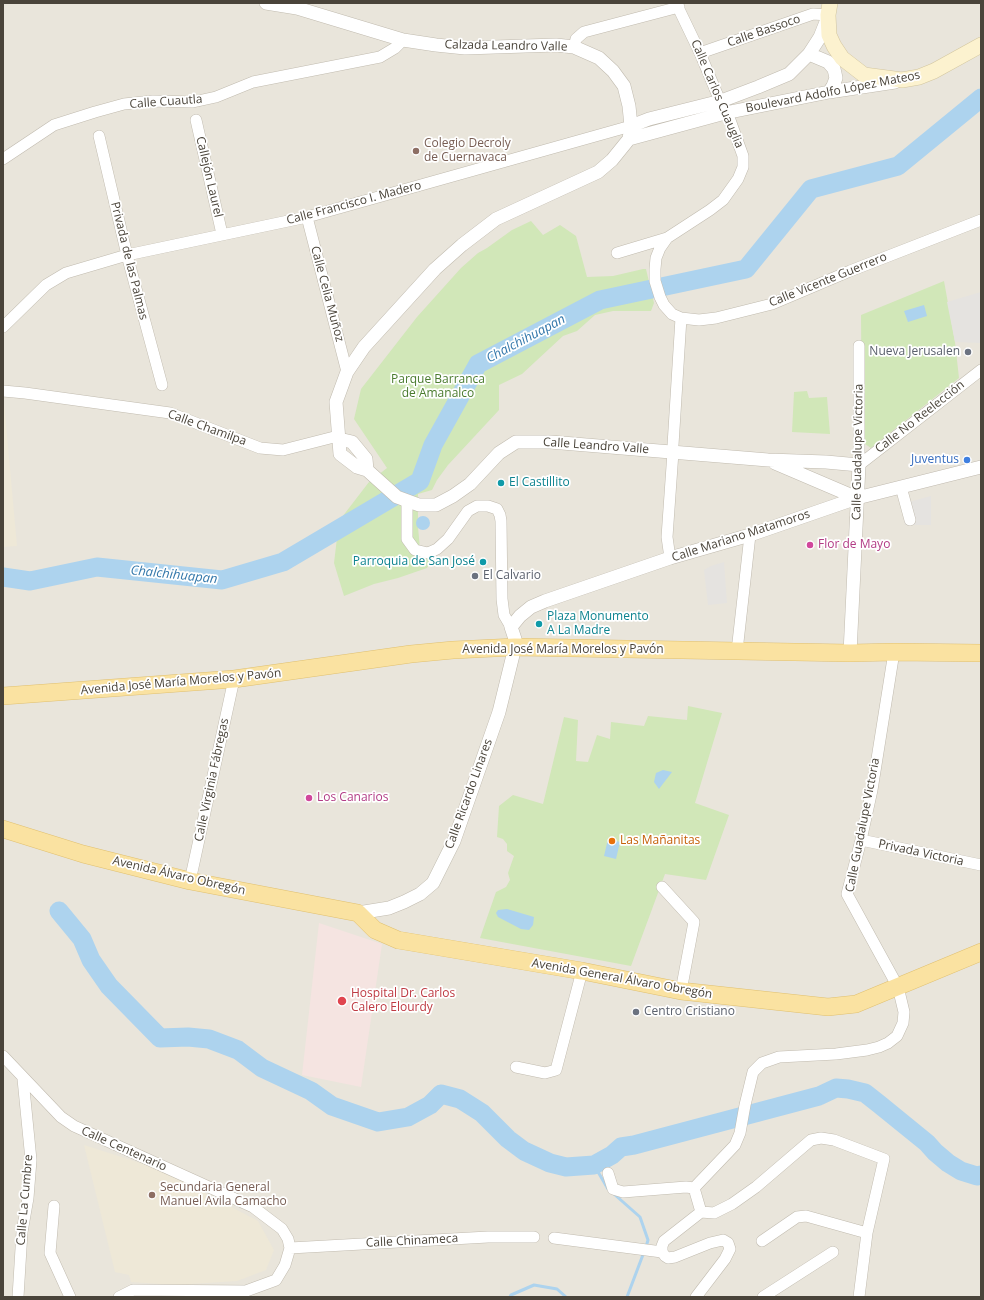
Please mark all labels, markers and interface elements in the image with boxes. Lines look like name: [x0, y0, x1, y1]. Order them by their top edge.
street label: Calle Bassoco: [726, 12, 802, 50]
street label: Calzada Leandro Valle: [444, 38, 568, 54]
street label: Calle Carlos Cuauglia: [688, 38, 746, 150]
street label: Boulevard Adolfo López Mateos: [745, 68, 921, 116]
street label: Calle Cuautla: [129, 92, 203, 112]
street label: Callejón Laurel: [193, 135, 225, 219]
place label: Colegio Decroly de Cuernavaca: [424, 137, 511, 165]
marker: Colegio Decroly de Cuernavaca: [411, 146, 421, 156]
street label: Calle Francisco I. Madero: [285, 178, 423, 228]
street label: Privada de las Palmas: [107, 201, 151, 321]
street label: Calle Celia Muñoz: [307, 244, 347, 344]
street label: Calle Vicente Guerrero: [767, 250, 889, 310]
water label: Chalchihuapan: [484, 312, 568, 366]
place label: Nueva Jerusalen: [869, 345, 960, 359]
marker: Nueva Jerusalen: [963, 347, 973, 357]
park label: Parque Barranca de Amanalco: [391, 373, 485, 401]
street label: Calle No Reelección: [873, 378, 967, 456]
street label: Calle Guadalupe Victoria: [850, 384, 866, 520]
street label: Calle Chamilpa: [166, 407, 248, 449]
street label: Calle Leandro Valle: [542, 435, 650, 457]
place label: Juventus: [911, 453, 959, 467]
marker: Juventus: [962, 455, 972, 465]
place label: El Castillito: [509, 476, 570, 490]
marker: El Castillito: [496, 478, 506, 488]
street label: Calle Mariano Matamoros: [670, 507, 812, 565]
place label: Flor de Mayo: [818, 538, 890, 552]
marker: Flor de Mayo: [805, 540, 815, 550]
place label: Parroquia de San José: [353, 555, 475, 569]
marker: Parroquia de San José: [478, 557, 488, 567]
water label: Chalchihuapan: [130, 563, 218, 587]
place label: El Calvario: [483, 569, 541, 583]
marker: El Calvario: [470, 571, 480, 581]
place label: Plaza Monumento A La Madre: [547, 610, 649, 638]
marker: Plaza Monumento A La Madre: [534, 619, 544, 629]
street label: Avenida José María Morelos y Pavón: [462, 643, 664, 657]
street label: Avenida José María Morelos y Pavón: [80, 666, 282, 698]
street label: Calle Virginia Fábregas: [192, 717, 232, 843]
street label: Calle Ricardo Linares: [442, 737, 496, 851]
street label: Calle Guadalupe Victoria: [843, 757, 883, 893]
place label: Los Canarios: [317, 791, 388, 805]
marker: Los Canarios: [304, 793, 314, 803]
place label: Las Mañanitas: [620, 834, 700, 848]
marker: Las Mañanitas: [607, 836, 617, 846]
street label: Privada Victoria: [877, 837, 965, 869]
street label: Avenida Álvaro Obregón: [111, 854, 247, 898]
street label: Avenida General Álvaro Obregón: [531, 956, 713, 1002]
place label: Hospital Dr. Carlos Calero Elourdy: [351, 987, 455, 1015]
marker: Hospital Dr. Carlos Calero Elourdy: [336, 995, 348, 1007]
place label: Centro Cristiano: [644, 1005, 735, 1019]
marker: Centro Cristiano: [631, 1007, 641, 1017]
street label: Calle Centenario: [79, 1124, 169, 1174]
street label: Calle La Cumbre: [14, 1154, 36, 1246]
place label: Secundaria General Manuel Avila Camacho: [160, 1181, 287, 1209]
marker: Secundaria General Manuel Avila Camacho: [147, 1190, 157, 1200]
street label: Calle Chinameca: [365, 1231, 459, 1251]

